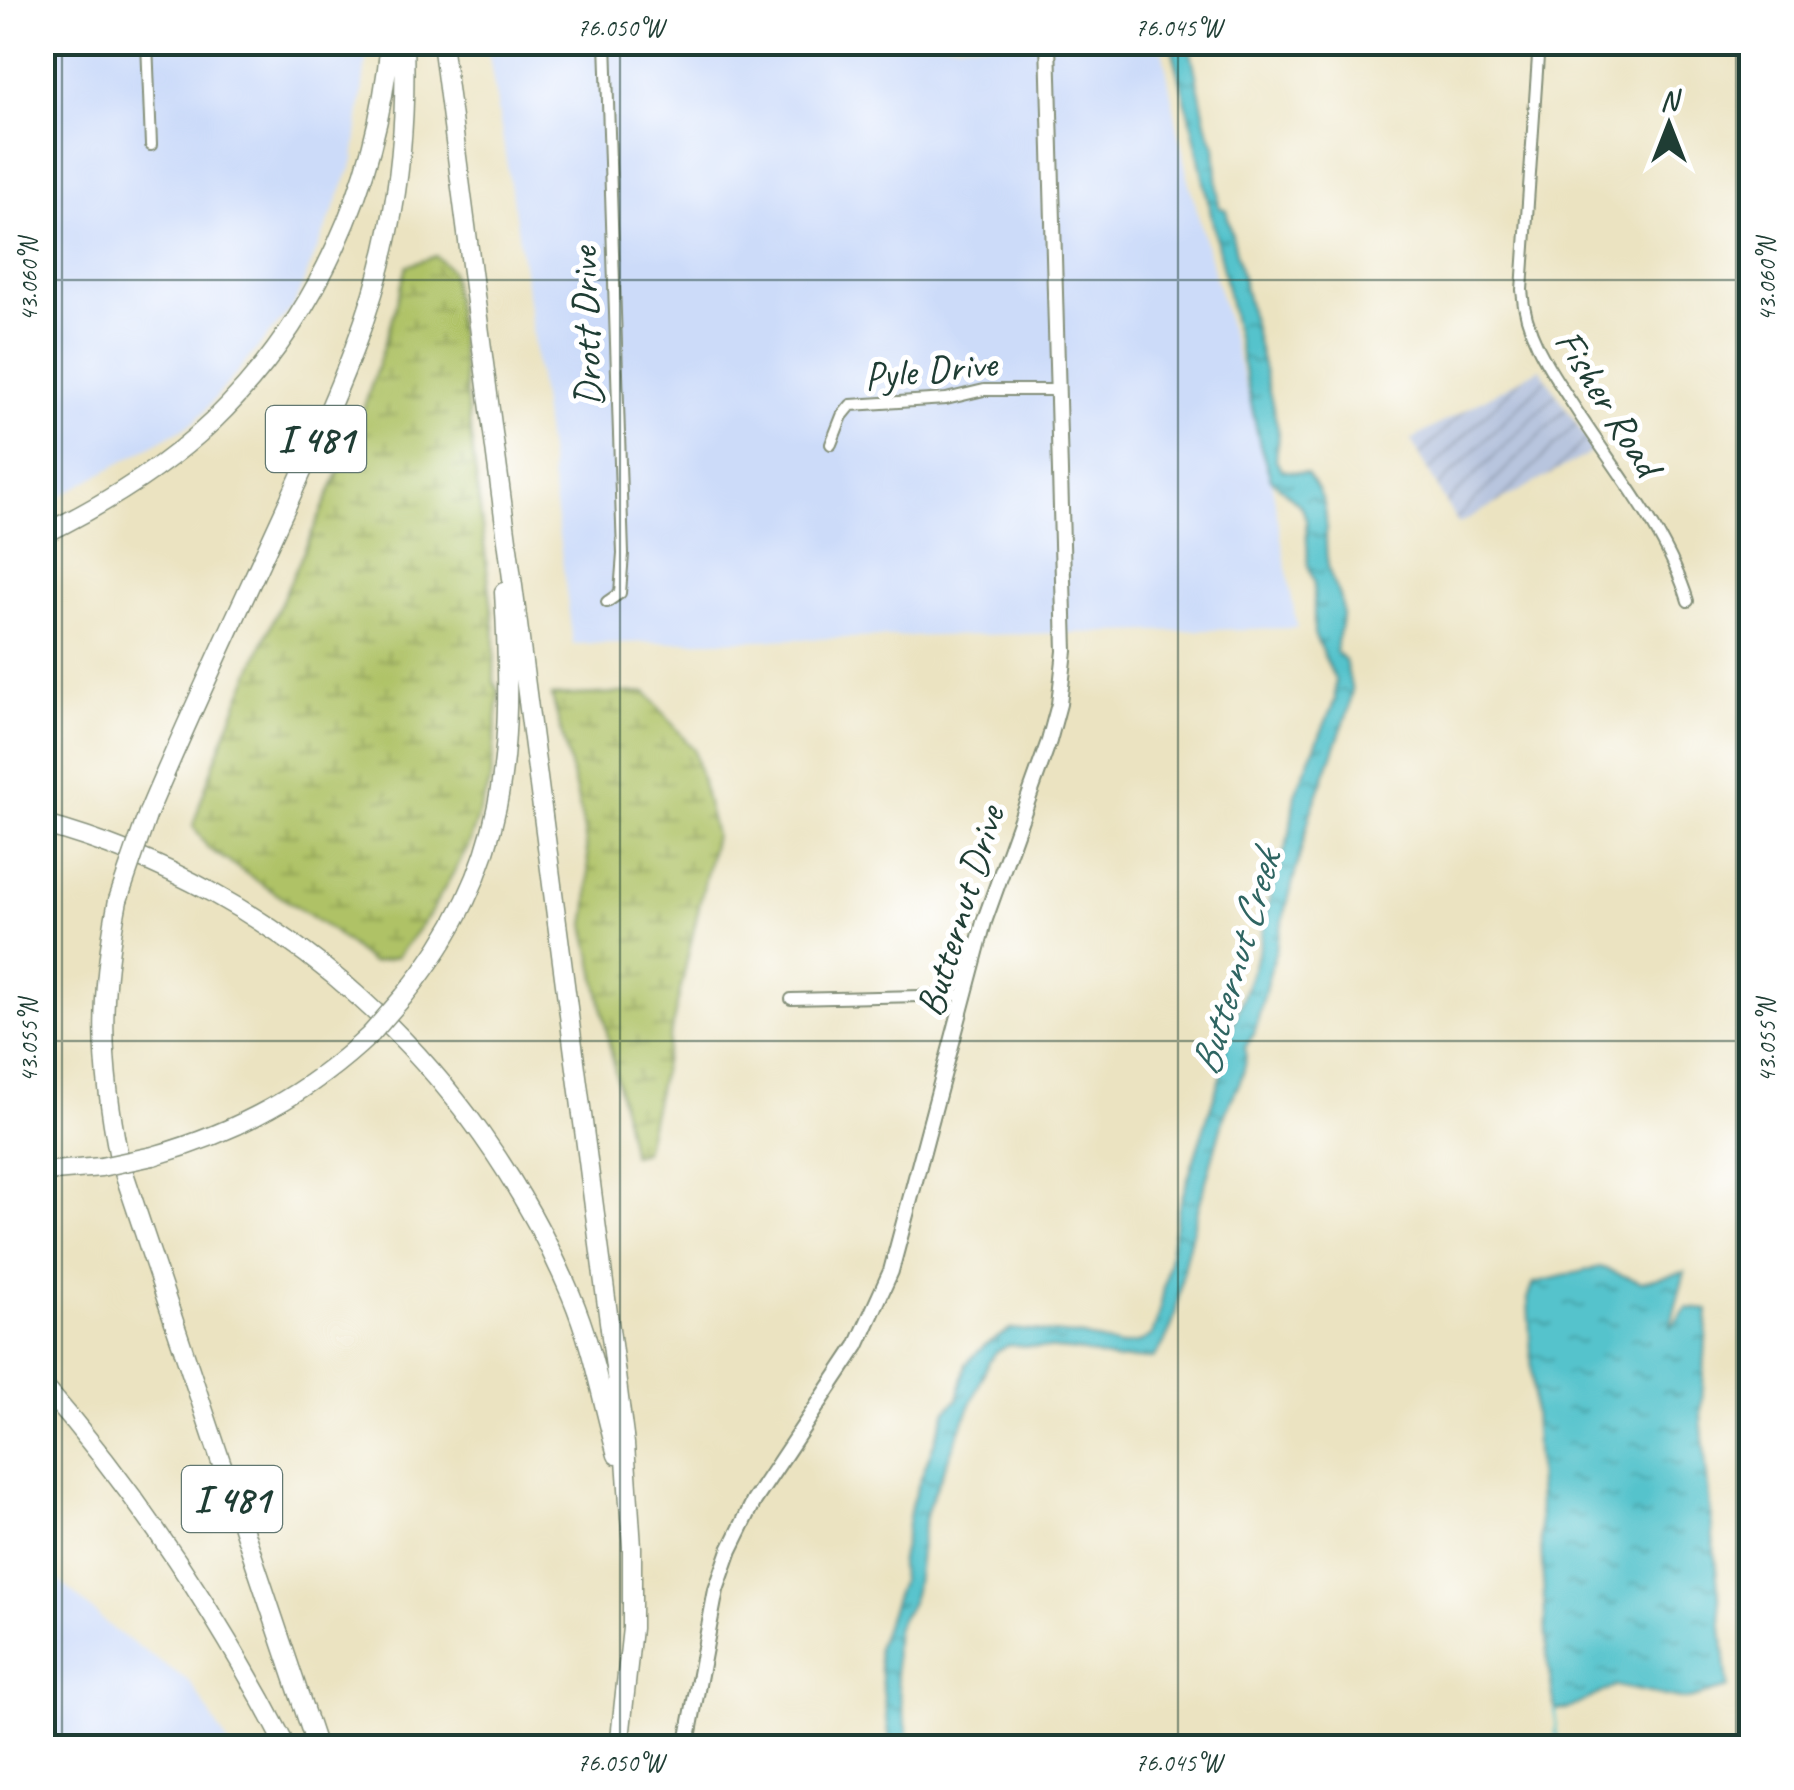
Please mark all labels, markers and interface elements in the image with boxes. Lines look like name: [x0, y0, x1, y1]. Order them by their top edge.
text: 76.050°W: [577, 12, 667, 44]
text: 76.045°W: [1135, 12, 1225, 44]
north arrow: [1619, 75, 1719, 175]
text: N: [1660, 83, 1682, 118]
text: 43.060°N: [13, 234, 45, 322]
text: 43.060°N: [1751, 234, 1783, 322]
street label: Drott Drive: [558, 243, 614, 408]
street label: Fisher Road: [1544, 320, 1676, 490]
street label: Pyle Drive: [861, 338, 1002, 402]
road number: I 481: [266, 406, 366, 472]
street label: Butternut Drive: [904, 797, 1016, 1022]
water label: Butternut Creek: [1178, 839, 1294, 1081]
text: 43.055°N: [13, 995, 45, 1083]
text: 43.055°N: [1751, 995, 1783, 1083]
road number: I 481: [182, 1466, 282, 1532]
text: 76.050°W: [577, 1747, 667, 1779]
text: 76.045°W: [1135, 1747, 1225, 1779]

